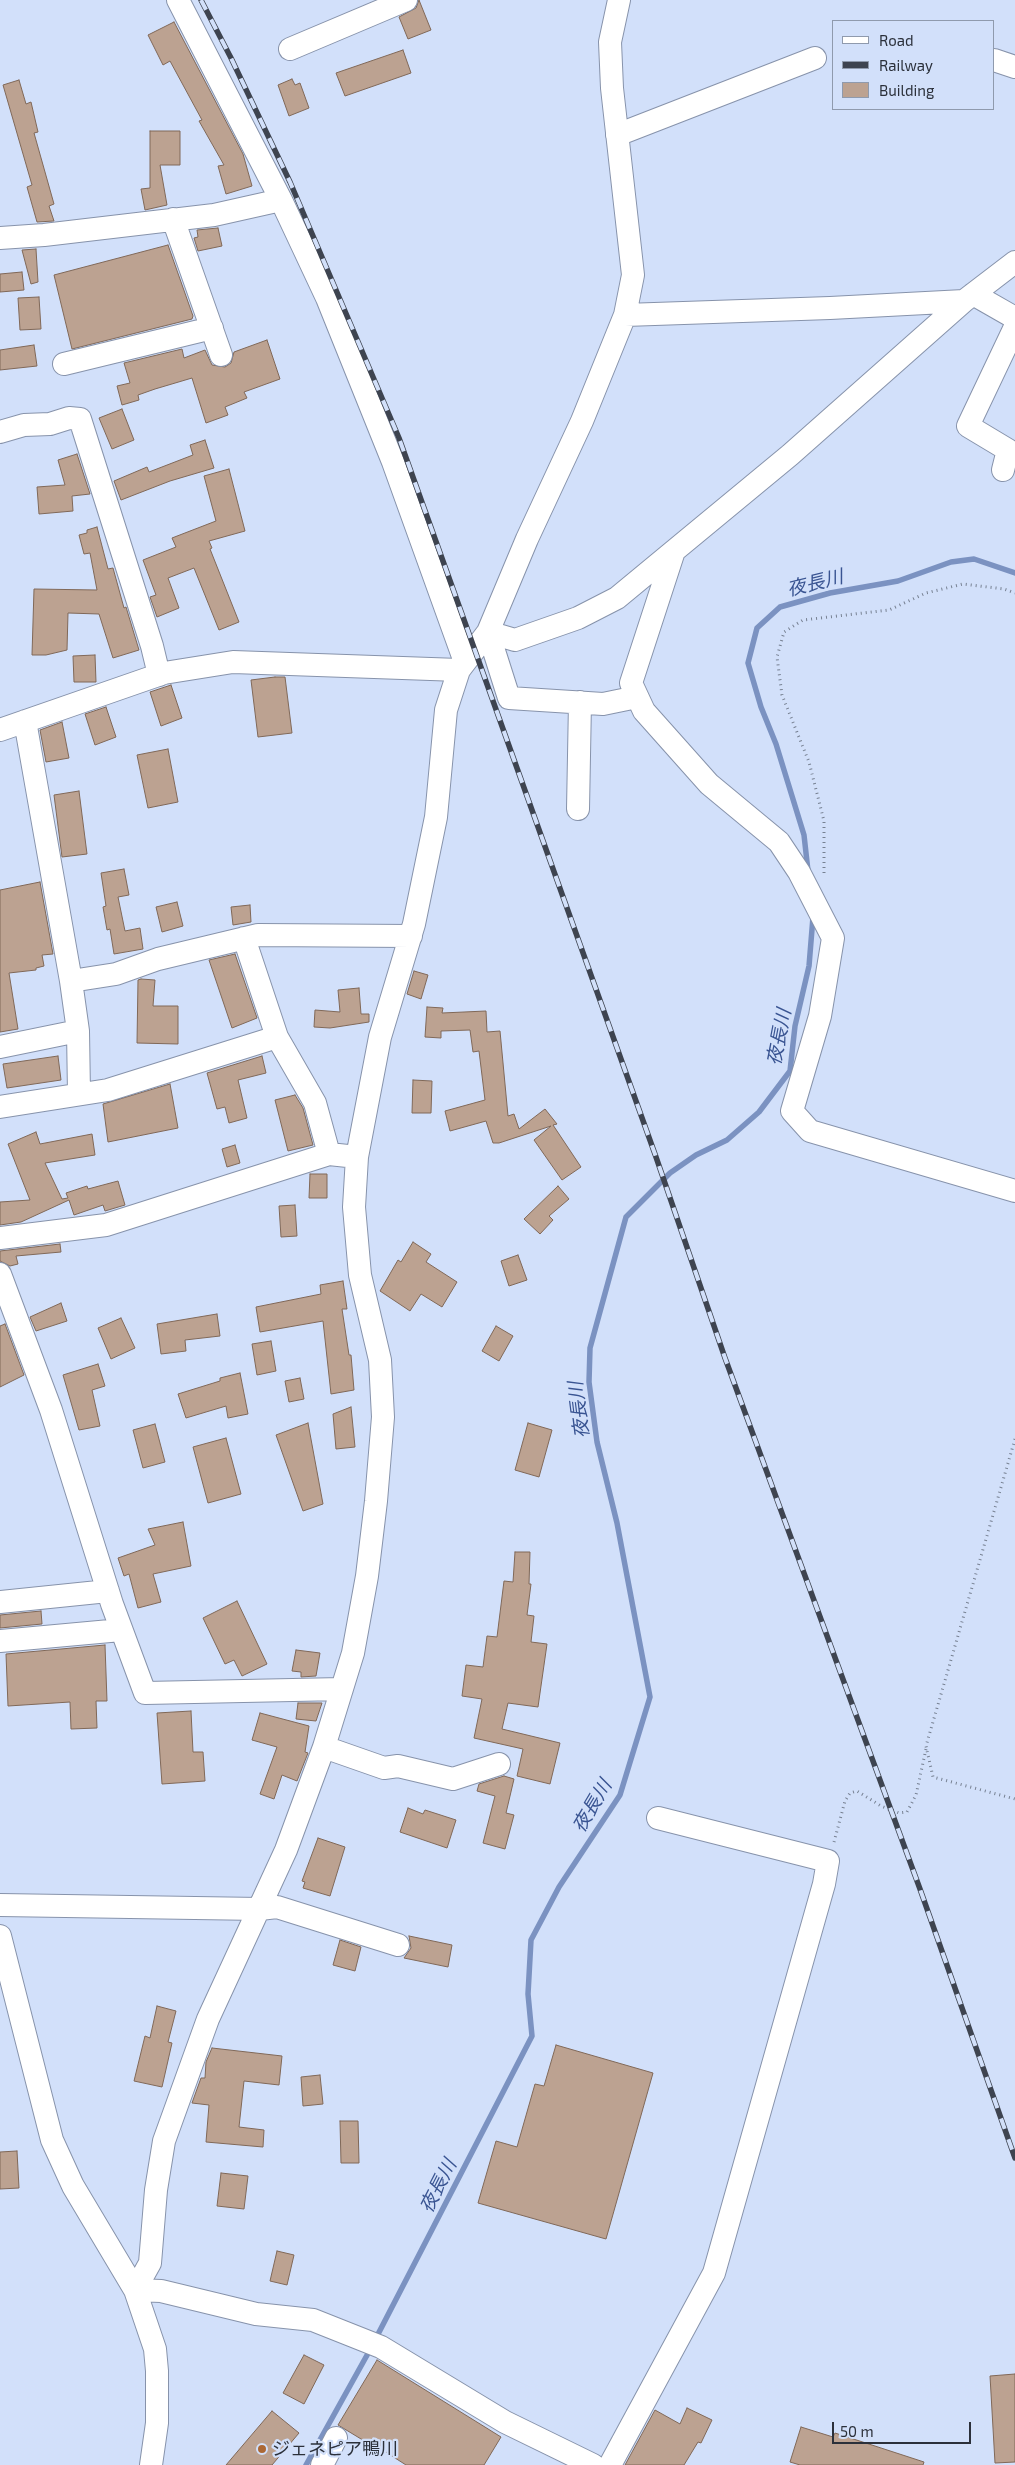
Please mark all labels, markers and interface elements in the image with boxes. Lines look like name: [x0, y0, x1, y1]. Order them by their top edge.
legend: [832, 20, 995, 110]
text: Road: [879, 31, 914, 49]
text: Railway: [879, 56, 933, 74]
text: Building: [879, 81, 934, 99]
water label: 夜長川: [785, 565, 845, 601]
water label: 夜長川: [762, 1007, 796, 1067]
water label: 夜長川: [564, 1380, 594, 1440]
water label: 夜長川: [568, 1776, 616, 1836]
water label: 夜長川: [415, 2155, 461, 2217]
scale bar: [835, 2412, 974, 2444]
text: 50 m: [840, 2422, 874, 2440]
place label: ジェネピア鴨川: [272, 2438, 398, 2460]
marker: ジェネピア鴨川: [256, 2443, 268, 2455]

